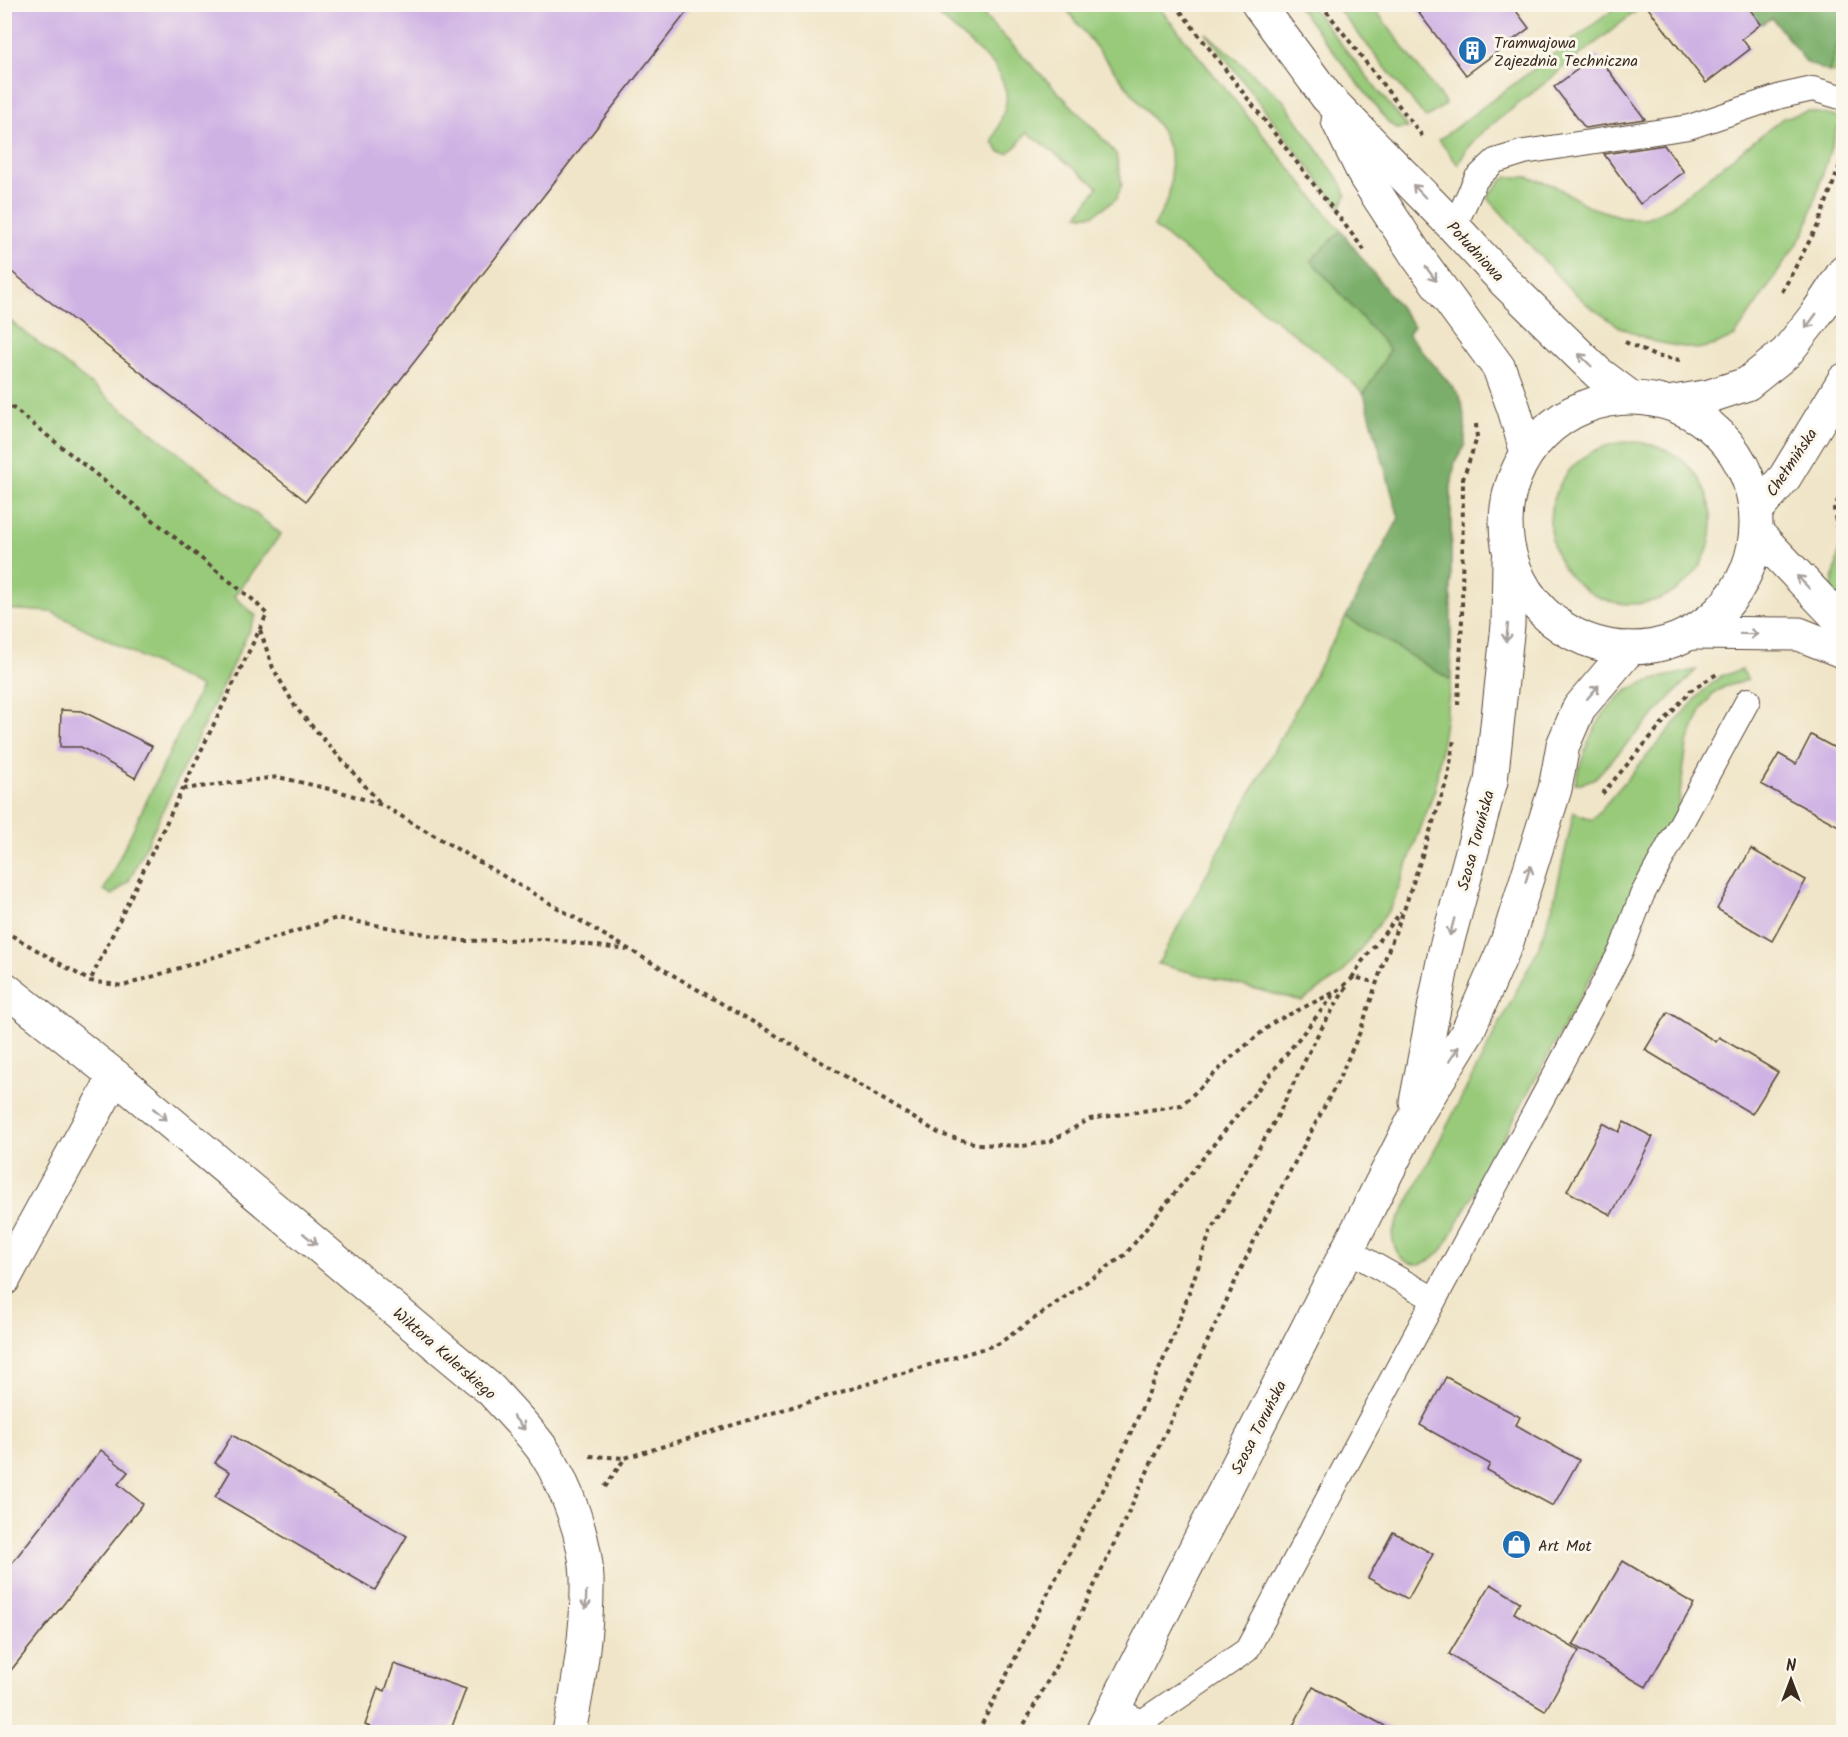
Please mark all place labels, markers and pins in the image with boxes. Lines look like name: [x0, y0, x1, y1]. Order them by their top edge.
place label: Tramwajowa Zajezdnia Techniczna: [1494, 31, 1638, 74]
building icon: Tramwajowa Zajezdnia Techniczna: [1457, 35, 1489, 67]
shop icon: Art Mot: [1501, 1529, 1533, 1561]
place label: Art Mot: [1538, 1534, 1593, 1559]

